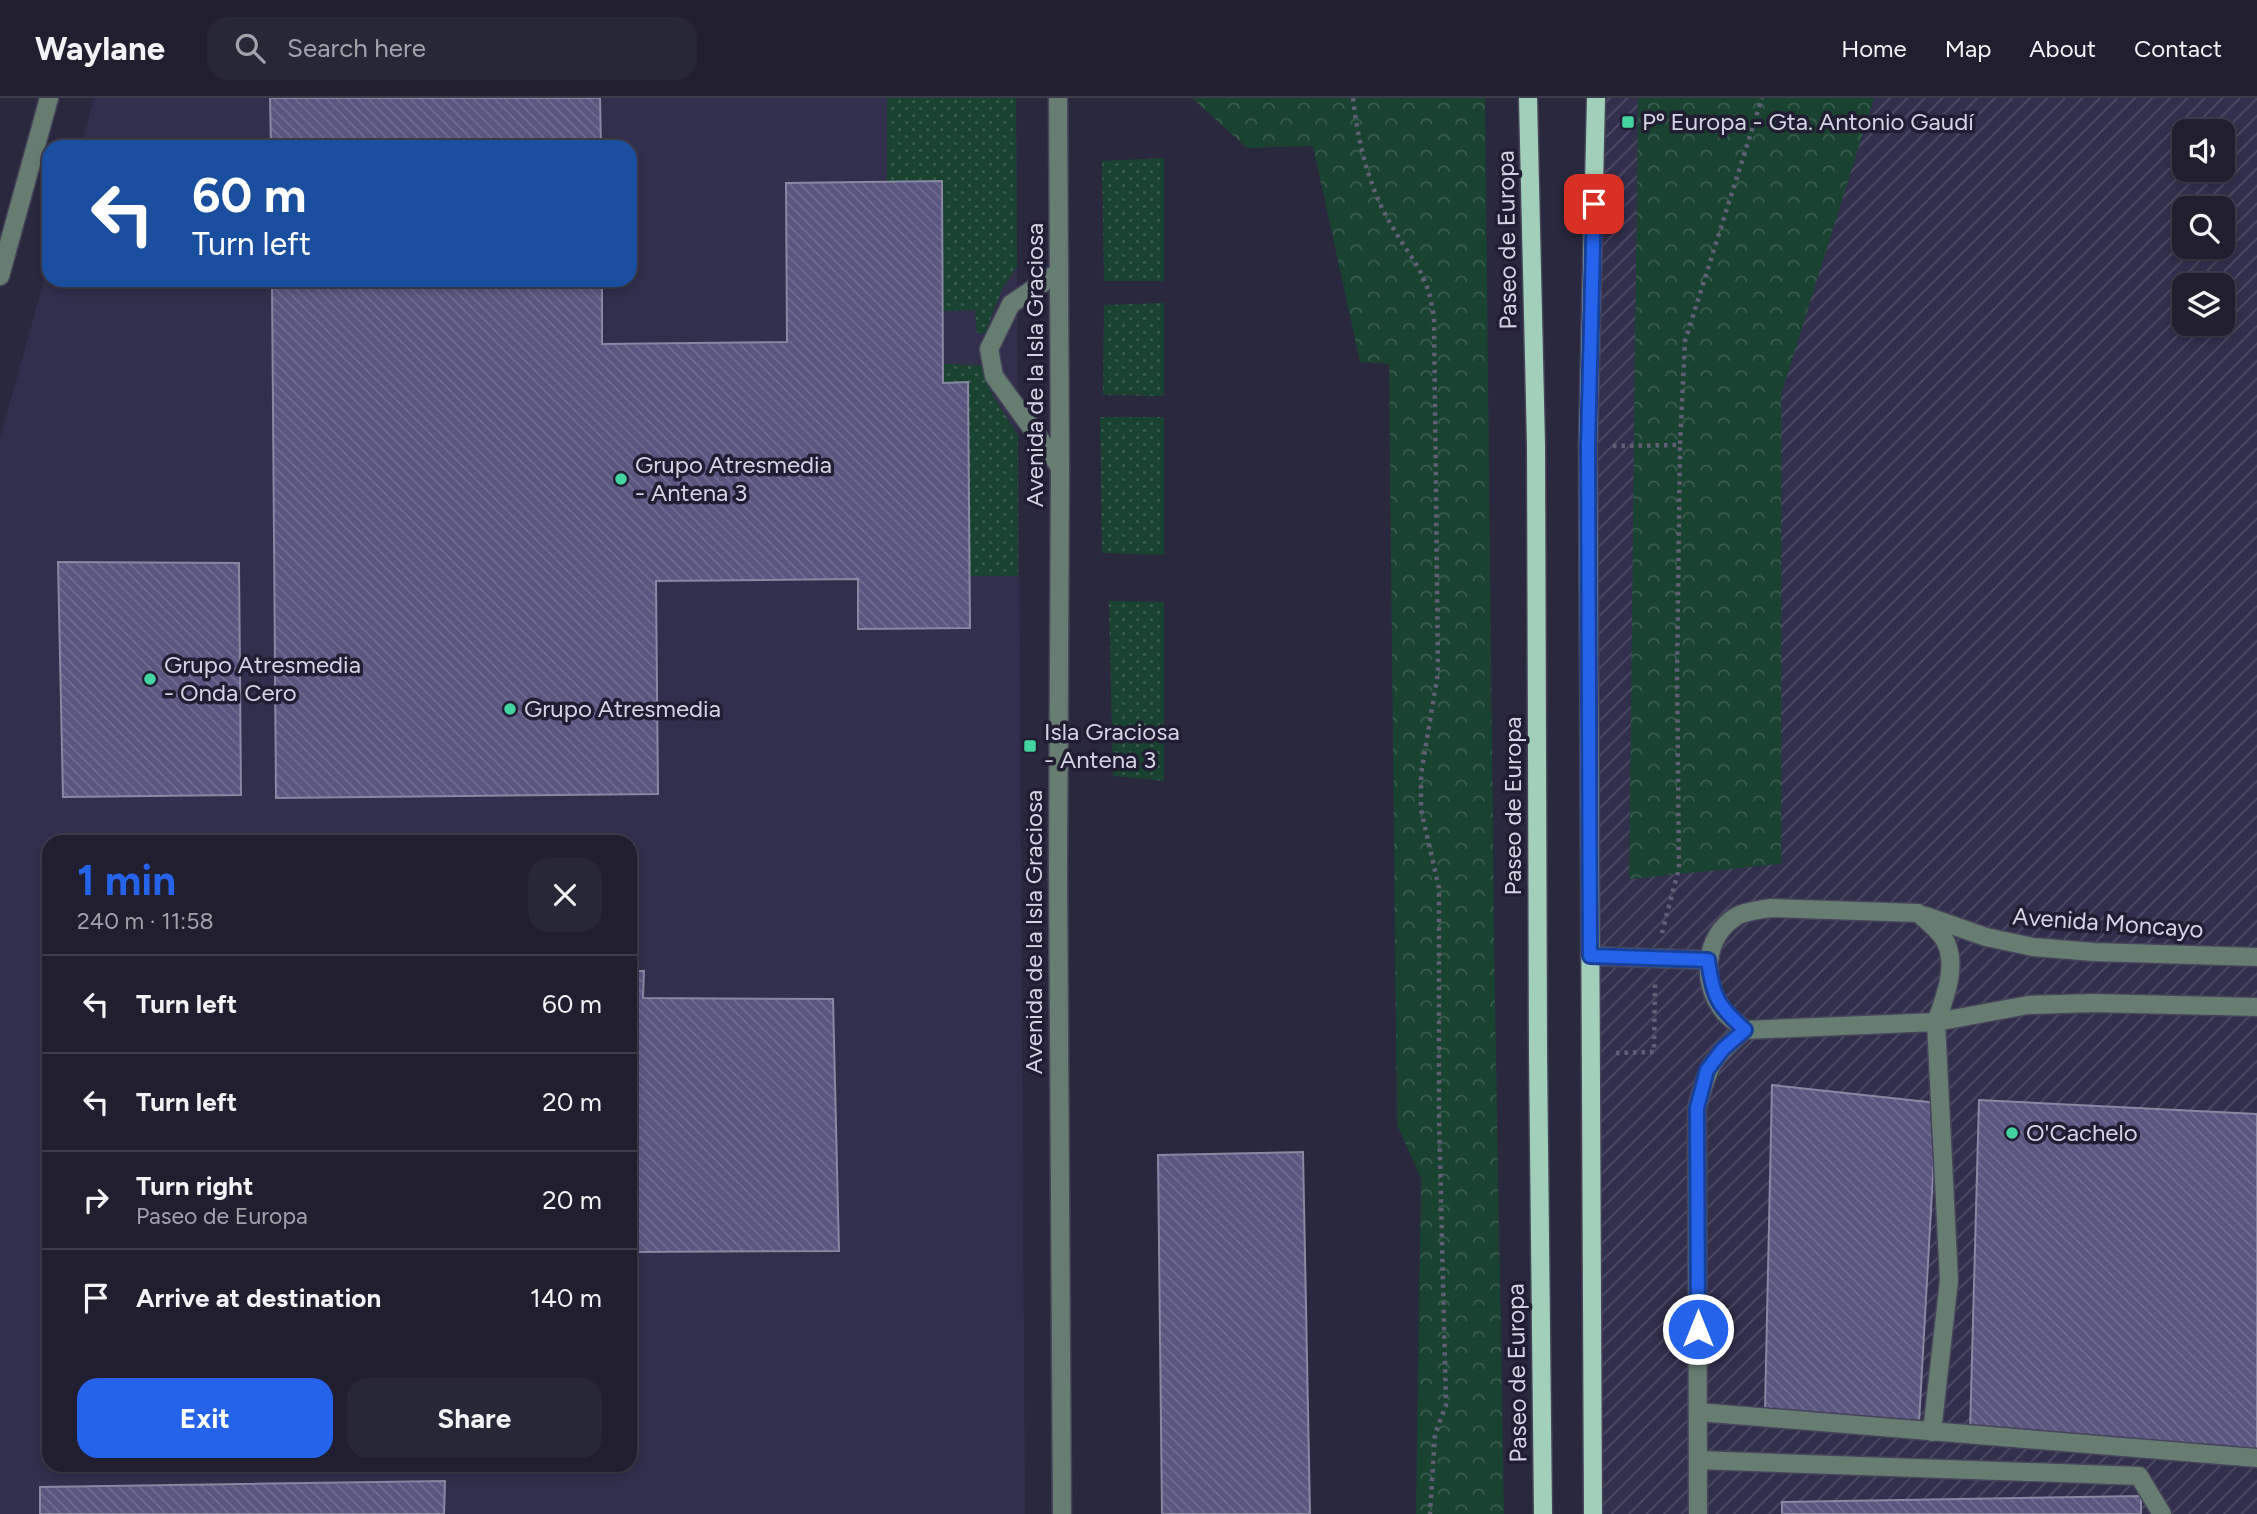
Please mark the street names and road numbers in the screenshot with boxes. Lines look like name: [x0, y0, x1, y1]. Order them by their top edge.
street label: Paseo de Europa: [1490, 150, 1523, 330]
street label: Avenida de la Isla Graciosa: [1020, 223, 1049, 507]
street label: Paseo de Europa: [1498, 716, 1527, 896]
street label: Avenida de la Isla Graciosa: [1019, 790, 1048, 1074]
street label: Avenida Moncayo: [2012, 901, 2205, 944]
street label: Paseo de Europa: [1500, 1283, 1533, 1463]

